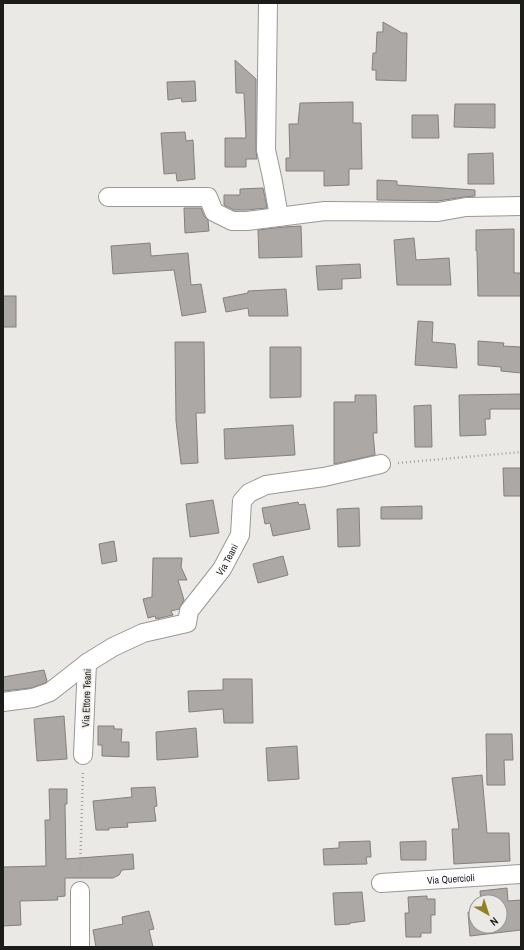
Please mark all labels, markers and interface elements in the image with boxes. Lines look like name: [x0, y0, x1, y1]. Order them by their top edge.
street label: Via Teani: [213, 542, 241, 578]
street label: Via Ettore Teani: [79, 669, 94, 727]
street label: Via Quercioli: [427, 871, 475, 887]
north arrow: [468, 894, 508, 934]
text: N: [487, 914, 501, 929]

